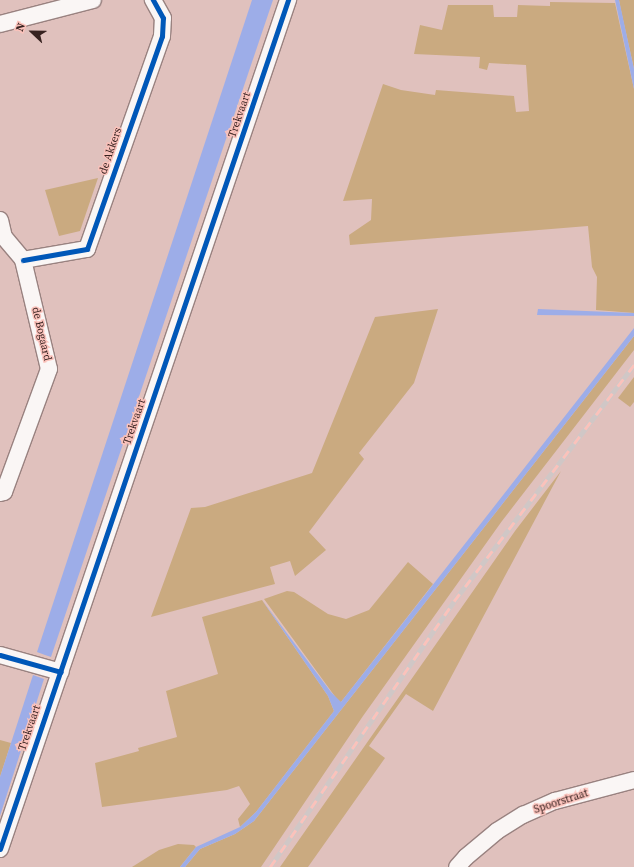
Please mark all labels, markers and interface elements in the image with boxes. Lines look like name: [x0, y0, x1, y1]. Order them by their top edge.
north arrow: [12, 12, 52, 52]
text: N: [12, 21, 29, 34]
street label: Trekvaart: [226, 90, 254, 140]
street label: de Akkers: [97, 126, 125, 176]
street label: de Bogaard: [28, 306, 54, 362]
street label: Trekvaart: [121, 397, 149, 447]
street label: Trekvaart: [16, 703, 44, 753]
street label: Spoorstraat: [532, 787, 590, 817]

